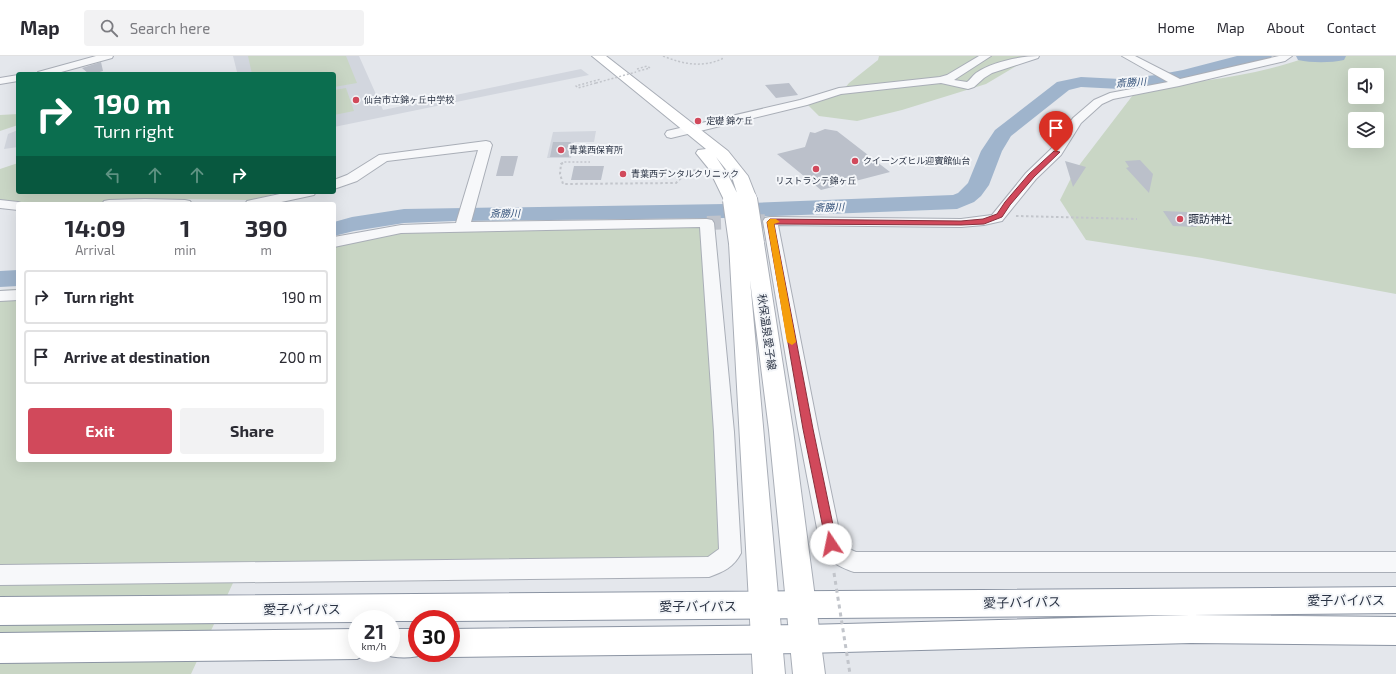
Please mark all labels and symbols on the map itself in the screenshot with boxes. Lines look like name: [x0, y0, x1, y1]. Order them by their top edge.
water label: 斎勝川: [1116, 75, 1147, 89]
place label: 仙台市立錦ヶ丘中学校: [363, 94, 454, 105]
marker: 仙台市立錦ヶ丘中学校: [351, 95, 361, 105]
pin: [1039, 111, 1073, 152]
place label: 定礎 錦ケ丘: [706, 115, 753, 126]
marker: 定礎 錦ケ丘: [693, 116, 703, 126]
place label: 青葉西保育所: [569, 144, 623, 155]
marker: 青葉西保育所: [556, 145, 566, 155]
place label: クイーンズヒル迎賓館仙台: [863, 155, 970, 166]
marker: クイーンズヒル迎賓館仙台: [850, 156, 860, 166]
marker: リストランテ錦ヶ丘: [811, 164, 821, 174]
place label: 青葉西デンタルクリニック: [631, 168, 739, 179]
marker: 青葉西デンタルクリニック: [618, 169, 628, 179]
place label: リストランテ錦ヶ丘: [775, 175, 857, 186]
water label: 斎勝川: [814, 200, 845, 214]
water label: 斎勝川: [490, 207, 521, 219]
place label: 諏訪神社: [1188, 212, 1232, 225]
marker: 諏訪神社: [1175, 214, 1185, 224]
street label: 秋保温泉愛子線: [756, 293, 779, 371]
position arrow: [810, 523, 852, 565]
street label: 愛子バイパス: [1307, 592, 1385, 608]
street label: 愛子バイパス: [983, 593, 1061, 611]
street label: 愛子バイパス: [659, 598, 737, 614]
street label: 愛子バイパス: [263, 601, 341, 617]
speed limit sign: 30: [408, 610, 460, 662]

